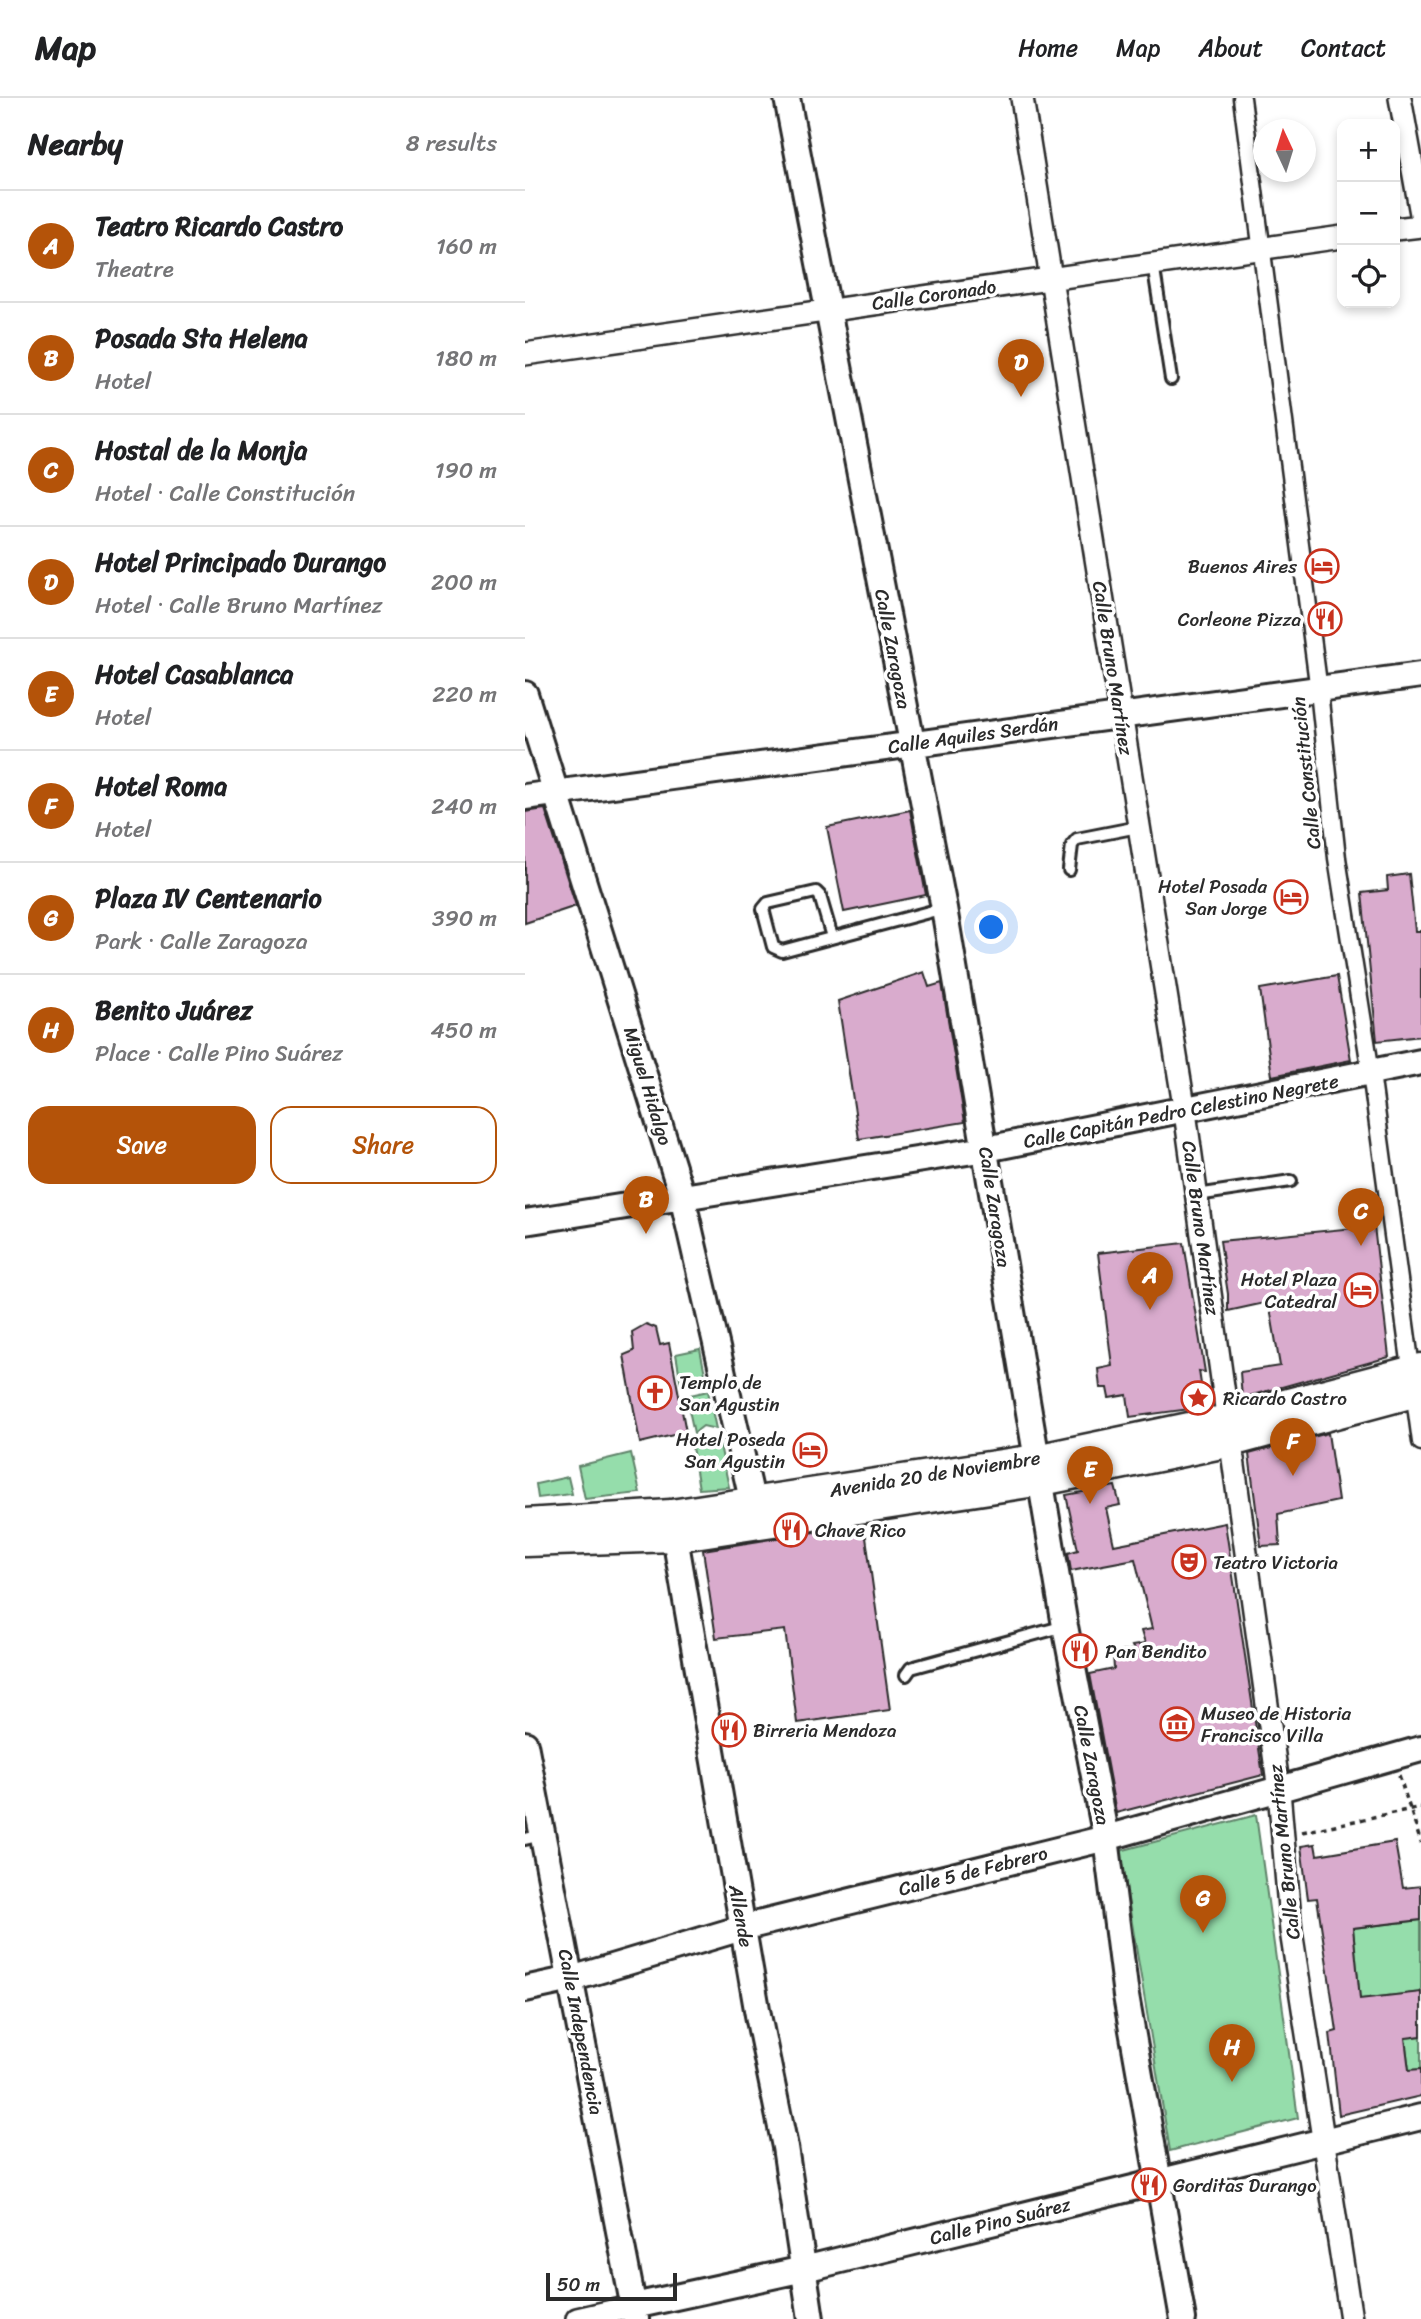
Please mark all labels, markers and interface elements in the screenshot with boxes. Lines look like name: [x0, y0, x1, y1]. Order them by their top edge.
text: Map: [35, 19, 96, 77]
text: Home: [1018, 27, 1078, 69]
text: Map: [1116, 27, 1160, 69]
text: About: [1198, 27, 1263, 69]
text: Contact: [1301, 27, 1386, 69]
text: Nearby: [28, 117, 123, 171]
north arrow: [1253, 119, 1316, 182]
map controls: [1337, 119, 1400, 308]
button: +: [1337, 119, 1400, 182]
text: 8 results: [406, 123, 497, 164]
button: −: [1337, 182, 1400, 245]
text: Teatro Ricardo Castro: [95, 203, 343, 249]
text: A: [43, 226, 59, 267]
text: 160 m: [436, 226, 497, 267]
button: locate: [1337, 245, 1400, 308]
text: Theatre: [95, 249, 174, 290]
street label: Calle Coronado: [870, 270, 998, 320]
text: Posada Sta Helena: [95, 315, 308, 361]
text: B: [44, 338, 58, 379]
text: 180 m: [435, 338, 497, 379]
pin: D: [998, 339, 1044, 397]
text: Hotel: [95, 361, 151, 402]
text: Hostal de la Monja: [95, 427, 307, 473]
text: C: [44, 450, 58, 491]
text: 190 m: [435, 450, 497, 491]
text: Hotel · Calle Constitución: [95, 473, 355, 514]
text: Hotel Principado Durango: [95, 539, 386, 585]
hotel icon: Buenos Aires: [1303, 547, 1341, 585]
place label: Buenos Aires: [1188, 550, 1297, 583]
text: D: [44, 562, 58, 603]
text: 200 m: [431, 562, 497, 603]
street label: Calle Bruno Martínez: [1083, 579, 1143, 758]
text: Hotel · Calle Bruno Martínez: [95, 585, 382, 626]
street label: Calle Zaragoza: [865, 586, 921, 712]
restaurant icon: Corleone Pizza: [1306, 600, 1344, 638]
place label: Corleone Pizza: [1178, 603, 1301, 636]
text: Hotel Casablanca: [95, 651, 293, 697]
text: E: [45, 674, 57, 715]
text: 220 m: [432, 674, 497, 715]
street label: Calle Constitución: [1282, 695, 1330, 851]
text: Hotel: [95, 697, 151, 738]
street label: Calle Aquiles Serdán: [886, 707, 1060, 763]
text: Hotel Roma: [95, 763, 227, 809]
text: F: [45, 786, 57, 827]
text: 240 m: [431, 786, 497, 827]
text: Hotel: [95, 809, 151, 850]
place label: Hotel Posada San Jorge: [1158, 870, 1267, 925]
text: Plaza IV Centenario: [95, 875, 322, 921]
hotel icon: Hotel Posada San Jorge: [1272, 878, 1310, 916]
text: G: [44, 898, 58, 939]
text: 390 m: [432, 898, 497, 939]
your location: [974, 910, 1008, 944]
text: Park · Calle Zaragoza: [95, 921, 308, 962]
text: Benito Juárez: [95, 987, 253, 1033]
text: H: [43, 1010, 59, 1051]
text: 450 m: [430, 1010, 497, 1051]
street label: Miguel Hidalgo: [614, 1023, 682, 1149]
text: Place · Calle Pino Suárez: [95, 1033, 343, 1074]
street label: Calle Capitán Pedro Celestino Negrete: [1020, 1064, 1342, 1158]
button: Save: [28, 1106, 256, 1184]
button: Share: [270, 1106, 497, 1184]
street label: Calle Bruno Martínez: [1172, 1139, 1230, 1318]
street label: Calle Zaragoza: [969, 1144, 1021, 1270]
pin: B: [623, 1176, 669, 1234]
pin: C: [1338, 1188, 1384, 1246]
pin: A: [1127, 1252, 1173, 1310]
place label: Hotel Plaza Catedral: [1241, 1263, 1338, 1318]
hotel icon: Hotel Plaza Catedral: [1342, 1271, 1380, 1309]
place label: Templo de San Agustin: [679, 1366, 779, 1421]
church icon: Templo de San Agustin: [636, 1374, 674, 1412]
place icon: Ricardo Castro: [1179, 1379, 1217, 1417]
place label: Ricardo Castro: [1223, 1382, 1347, 1415]
pin: F: [1270, 1418, 1316, 1476]
place label: Hotel Poseda San Agustin: [676, 1423, 785, 1478]
hotel icon: Hotel Poseda San Agustin: [791, 1431, 829, 1469]
street label: Avenida 20 de Noviembre: [826, 1441, 1043, 1507]
pin: E: [1067, 1446, 1113, 1504]
restaurant icon: Chave Rico: [772, 1511, 810, 1549]
place label: Chave Rico: [815, 1514, 906, 1547]
theatre icon: Teatro Victoria: [1170, 1543, 1208, 1581]
place label: Teatro Victoria: [1213, 1546, 1339, 1579]
restaurant icon: Pan Bendito: [1061, 1632, 1099, 1670]
place label: Pan Bendito: [1105, 1635, 1207, 1668]
place label: Museo de Historia Francisco Villa: [1201, 1697, 1351, 1752]
street label: Calle Zaragoza: [1064, 1702, 1120, 1828]
museum icon: Museo de Historia Francisco Villa: [1158, 1705, 1196, 1743]
restaurant icon: Birreria Mendoza: [710, 1711, 748, 1749]
place label: Birreria Mendoza: [753, 1714, 897, 1747]
street label: Calle Bruno Martínez: [1258, 1762, 1310, 1941]
street label: Calle 5 de Febrero: [895, 1836, 1051, 1906]
pin: G: [1180, 1875, 1226, 1933]
street label: Allende: [719, 1881, 763, 1950]
street label: Calle Independencia: [549, 1946, 613, 2118]
pin: H: [1209, 2024, 1255, 2082]
restaurant icon: Gorditas Durango: [1130, 2166, 1168, 2204]
place label: Gorditas Durango: [1173, 2169, 1317, 2202]
street label: Calle Pino Suárez: [926, 2187, 1075, 2254]
text: 50 m: [557, 2268, 600, 2301]
scale bar: [546, 2270, 677, 2302]

